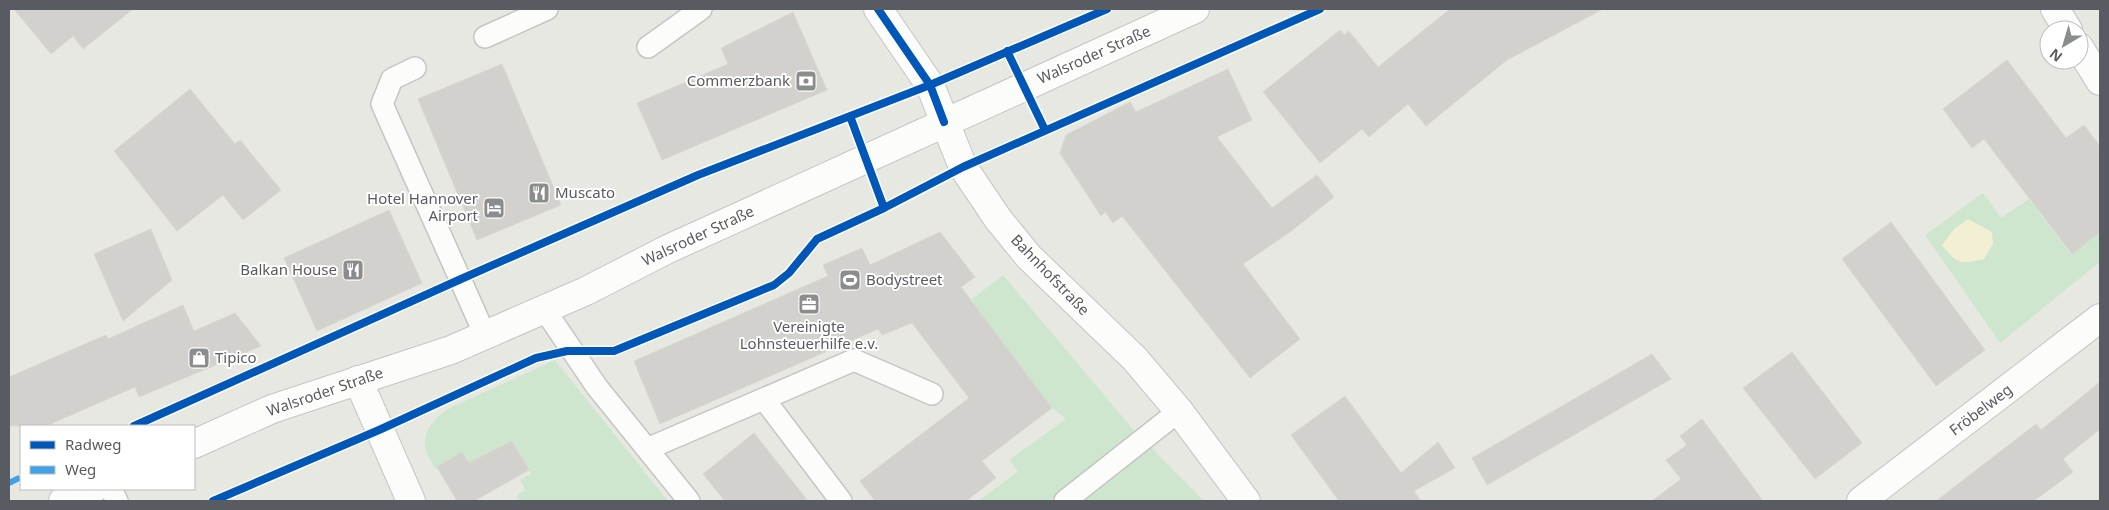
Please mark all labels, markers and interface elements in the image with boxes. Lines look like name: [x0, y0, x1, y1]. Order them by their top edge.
street label: Walsroder Straße: [1034, 20, 1153, 88]
north arrow: [2039, 20, 2089, 70]
text: N: [2045, 45, 2066, 67]
bank icon: Commerzbank: [794, 69, 818, 93]
place label: Commerzbank: [687, 70, 790, 90]
restaurant icon: Muscato: [527, 181, 551, 205]
place label: Muscato: [555, 182, 615, 202]
place label: Hotel Hannover Airport: [367, 188, 479, 225]
hotel icon: Hotel Hannover Airport: [482, 196, 506, 220]
street label: Walsroder Straße: [638, 200, 757, 270]
street label: Bahnhofstraße: [1007, 230, 1094, 319]
restaurant icon: Balkan House: [341, 258, 365, 282]
place label: Balkan House: [240, 259, 337, 279]
sports icon: Bodystreet: [838, 268, 862, 292]
place label: Bodystreet: [866, 269, 943, 289]
office icon: Vereinigte Lohnsteuerhilfe e.v.: [797, 292, 821, 316]
place label: Vereinigte Lohnsteuerhilfe e.v.: [740, 316, 878, 353]
shop icon: Tipico: [187, 346, 211, 370]
place label: Tipico: [215, 347, 257, 367]
street label: Walsroder Straße: [264, 362, 385, 420]
street label: Fröbelweg: [1945, 379, 2016, 439]
legend: [20, 425, 195, 490]
text: Radweg: [65, 434, 121, 454]
text: Weg: [65, 459, 96, 479]

